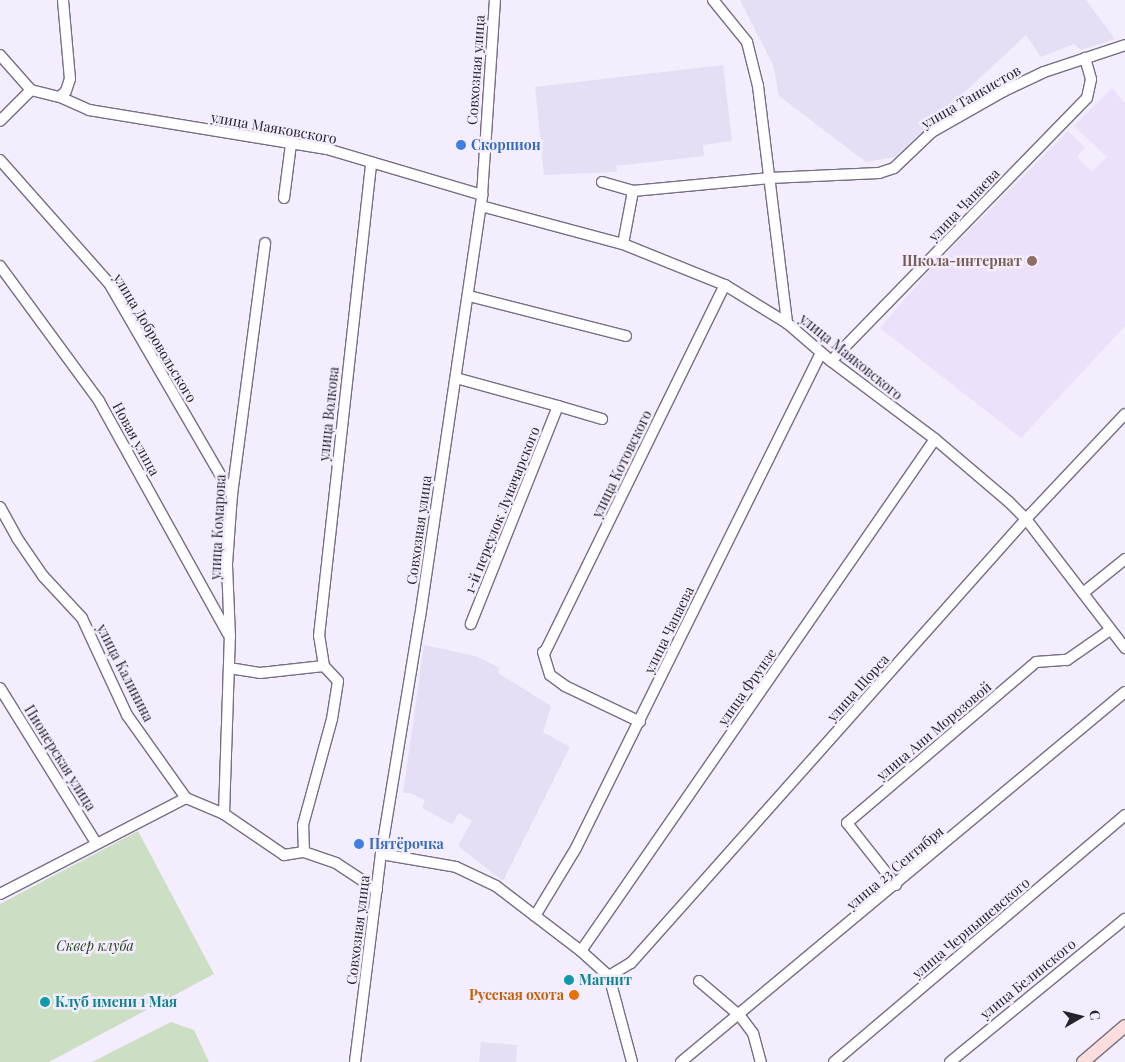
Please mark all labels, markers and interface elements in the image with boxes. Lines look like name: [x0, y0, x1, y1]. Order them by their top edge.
street label: Совхозная улица: [464, 14, 488, 126]
street label: улица Танкистов: [918, 62, 1024, 132]
street label: улица Маяковского: [210, 109, 338, 147]
place label: Скорпион: [471, 137, 541, 153]
marker: Скорпион: [455, 139, 467, 151]
street label: улица Чапаева: [925, 165, 1003, 245]
place label: Школа-интернат: [902, 253, 1022, 269]
marker: Школа-интернат: [1026, 255, 1038, 267]
street label: улица Добровольского: [110, 271, 200, 405]
street label: улица Маяковского: [796, 310, 906, 404]
street label: улица Волкова: [316, 366, 342, 462]
street label: Новая улица: [109, 399, 163, 479]
street label: улица Котовского: [589, 407, 655, 521]
street label: 1-й переулок Луначарского: [461, 424, 543, 596]
street label: улица Комарова: [207, 474, 229, 580]
street label: Совхозная улица: [403, 474, 435, 586]
street label: улица Чапаева: [641, 584, 697, 676]
street label: улица Калинина: [93, 621, 157, 725]
street label: улица Фрунзе: [714, 645, 780, 729]
street label: улица Щорса: [823, 651, 893, 725]
street label: улица Ани Морозовой: [873, 678, 995, 784]
street label: Пионерская улица: [21, 702, 99, 814]
street label: улица 23 Сентября: [843, 823, 947, 913]
place label: Пятёрочка: [369, 836, 444, 852]
marker: Пятёрочка: [353, 838, 365, 850]
street label: Совхозная улица: [343, 874, 373, 986]
street label: улица Чернышевского: [909, 874, 1033, 982]
street label: улица Белинского: [977, 935, 1079, 1023]
park label: Сквер клуба: [56, 938, 134, 954]
place label: Магнит: [579, 972, 632, 988]
marker: Магнит: [563, 974, 575, 986]
place label: Русская охота: [469, 987, 564, 1003]
marker: Русская охота: [568, 989, 580, 1001]
north arrow: [1055, 992, 1105, 1042]
place label: Клуб имени 1 Мая: [55, 994, 177, 1010]
marker: Клуб имени 1 Мая: [39, 996, 51, 1008]
text: С: [1085, 1009, 1105, 1021]

